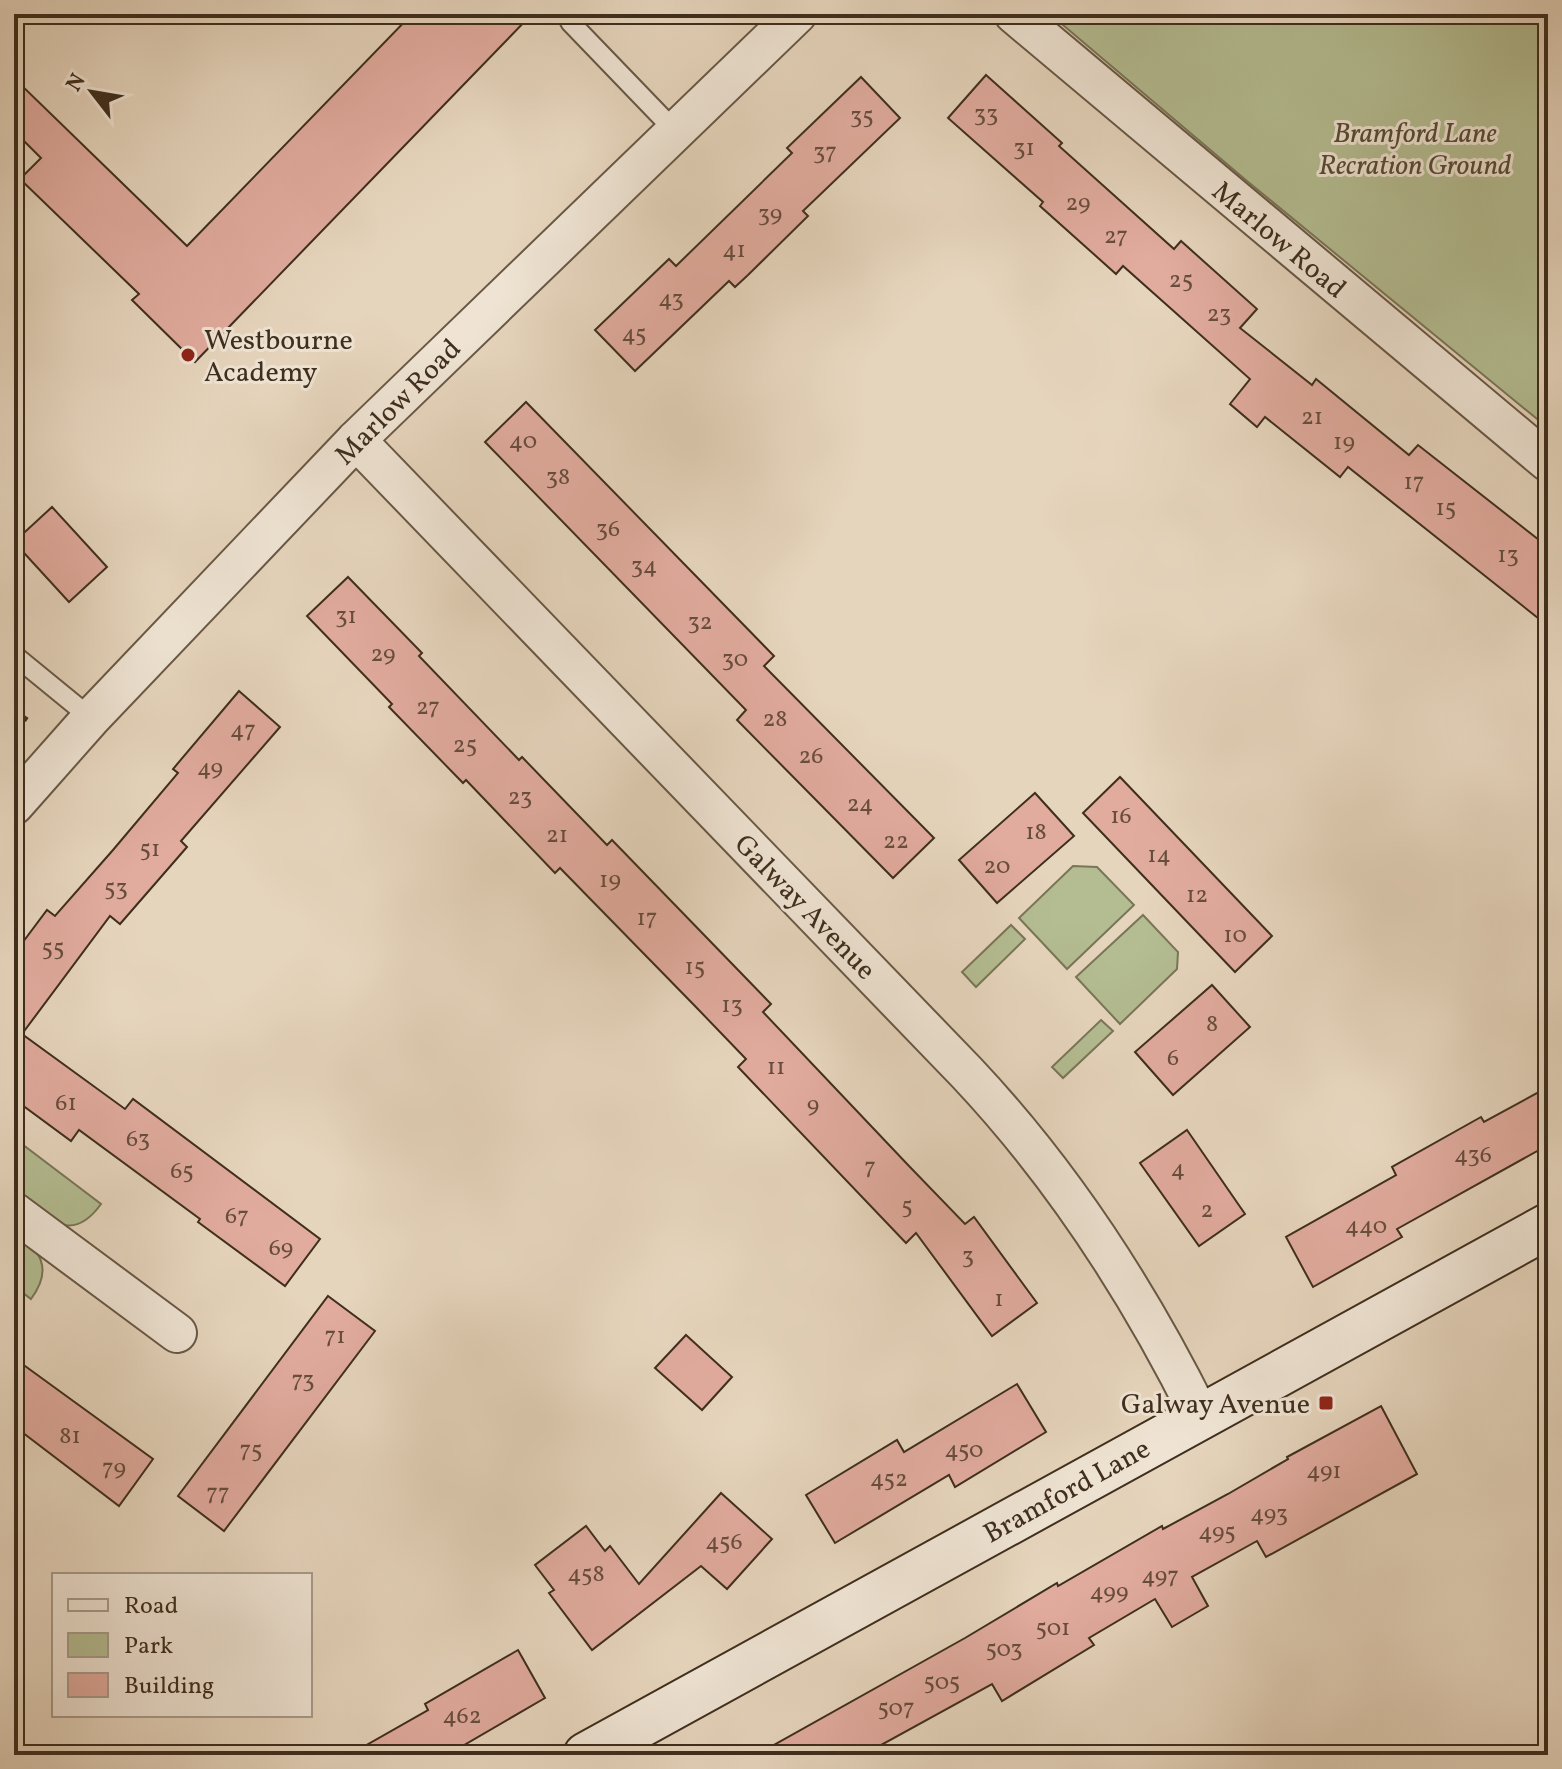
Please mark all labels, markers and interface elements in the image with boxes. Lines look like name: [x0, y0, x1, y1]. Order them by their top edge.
north arrow: [52, 52, 132, 132]
text: N: [60, 68, 94, 98]
house number: 33: [974, 98, 998, 132]
house number: 35: [850, 100, 874, 134]
park label: Bramford Lane Recration Ground: [1319, 115, 1511, 186]
house number: 31: [1013, 132, 1035, 166]
house number: 37: [813, 136, 837, 170]
street label: Marlow Road: [1203, 173, 1354, 309]
house number: 29: [1065, 187, 1091, 221]
house number: 39: [758, 198, 782, 232]
house number: 27: [1104, 220, 1128, 254]
house number: 41: [722, 234, 746, 268]
house number: 25: [1169, 264, 1193, 298]
house number: 43: [658, 283, 684, 317]
house number: 23: [1207, 298, 1231, 332]
house number: 45: [621, 318, 647, 352]
place label: Westbourne Academy: [204, 322, 353, 393]
street label: Marlow Road: [327, 331, 471, 475]
marker: Westbourne Academy: [179, 346, 197, 364]
house number: 21: [1301, 401, 1323, 435]
house number: 40: [509, 425, 537, 459]
house number: 19: [1333, 426, 1355, 460]
house number: 38: [546, 461, 570, 495]
house number: 17: [1404, 466, 1424, 500]
house number: 15: [1436, 492, 1456, 526]
house number: 36: [596, 513, 620, 547]
house number: 13: [1497, 539, 1519, 573]
house number: 34: [631, 550, 657, 584]
house number: 31: [335, 600, 357, 634]
house number: 32: [687, 606, 713, 640]
house number: 29: [370, 638, 396, 672]
house number: 30: [722, 643, 748, 677]
house number: 27: [416, 691, 440, 725]
house number: 28: [762, 703, 788, 737]
house number: 47: [230, 714, 256, 748]
house number: 25: [453, 729, 477, 763]
house number: 26: [798, 740, 824, 774]
house number: 49: [197, 752, 223, 786]
house number: 23: [508, 781, 532, 815]
house number: 24: [847, 788, 873, 822]
house number: 16: [1110, 800, 1132, 834]
house number: 18: [1025, 816, 1047, 850]
house number: 21: [546, 819, 568, 853]
house number: 22: [883, 825, 909, 859]
street label: Galway Avenue: [725, 826, 884, 989]
house number: 51: [140, 833, 160, 867]
house number: 14: [1147, 839, 1171, 873]
house number: 20: [983, 850, 1011, 884]
house number: 19: [599, 864, 621, 898]
house number: 53: [104, 872, 128, 906]
house number: 12: [1186, 879, 1208, 913]
house number: 17: [637, 902, 657, 936]
house number: 10: [1223, 919, 1247, 953]
house number: 55: [41, 932, 65, 966]
house number: 15: [685, 951, 705, 985]
house number: 13: [721, 989, 743, 1023]
house number: 8: [1206, 1008, 1218, 1042]
house number: 6: [1167, 1042, 1179, 1076]
house number: 11: [767, 1051, 785, 1085]
house number: 61: [55, 1087, 77, 1121]
house number: 9: [807, 1089, 819, 1123]
house number: 63: [126, 1123, 150, 1157]
house number: 436: [1454, 1139, 1492, 1173]
house number: 7: [864, 1151, 876, 1185]
house number: 4: [1171, 1153, 1185, 1187]
house number: 65: [170, 1155, 194, 1189]
house number: 5: [901, 1190, 913, 1224]
house number: 2: [1201, 1194, 1213, 1228]
house number: 67: [225, 1200, 249, 1234]
house number: 440: [1345, 1210, 1387, 1244]
house number: 69: [269, 1232, 293, 1266]
house number: 3: [962, 1240, 974, 1274]
house number: 1: [994, 1283, 1004, 1317]
house number: 71: [325, 1320, 345, 1354]
house number: 73: [291, 1364, 315, 1398]
place label: Galway Avenue: [1121, 1386, 1310, 1425]
marker: Galway Avenue: [1317, 1394, 1335, 1412]
house number: 81: [59, 1420, 81, 1454]
street label: Bramford Lane: [977, 1430, 1158, 1554]
house number: 75: [239, 1434, 263, 1468]
house number: 450: [944, 1434, 984, 1468]
house number: 79: [102, 1452, 126, 1486]
house number: 491: [1306, 1455, 1342, 1489]
house number: 452: [870, 1463, 908, 1497]
house number: 77: [206, 1477, 230, 1511]
house number: 493: [1250, 1498, 1288, 1532]
house number: 495: [1198, 1516, 1236, 1550]
house number: 456: [705, 1526, 743, 1560]
house number: 458: [567, 1558, 605, 1592]
house number: 497: [1141, 1560, 1179, 1594]
legend: [52, 1573, 312, 1717]
house number: 499: [1090, 1576, 1128, 1610]
text: Road: [124, 1590, 178, 1624]
house number: 501: [1036, 1612, 1070, 1646]
text: Park: [124, 1630, 173, 1664]
house number: 503: [985, 1633, 1023, 1667]
house number: 505: [924, 1666, 960, 1700]
text: Building: [124, 1670, 214, 1704]
house number: 507: [877, 1692, 915, 1726]
house number: 462: [442, 1700, 482, 1734]

